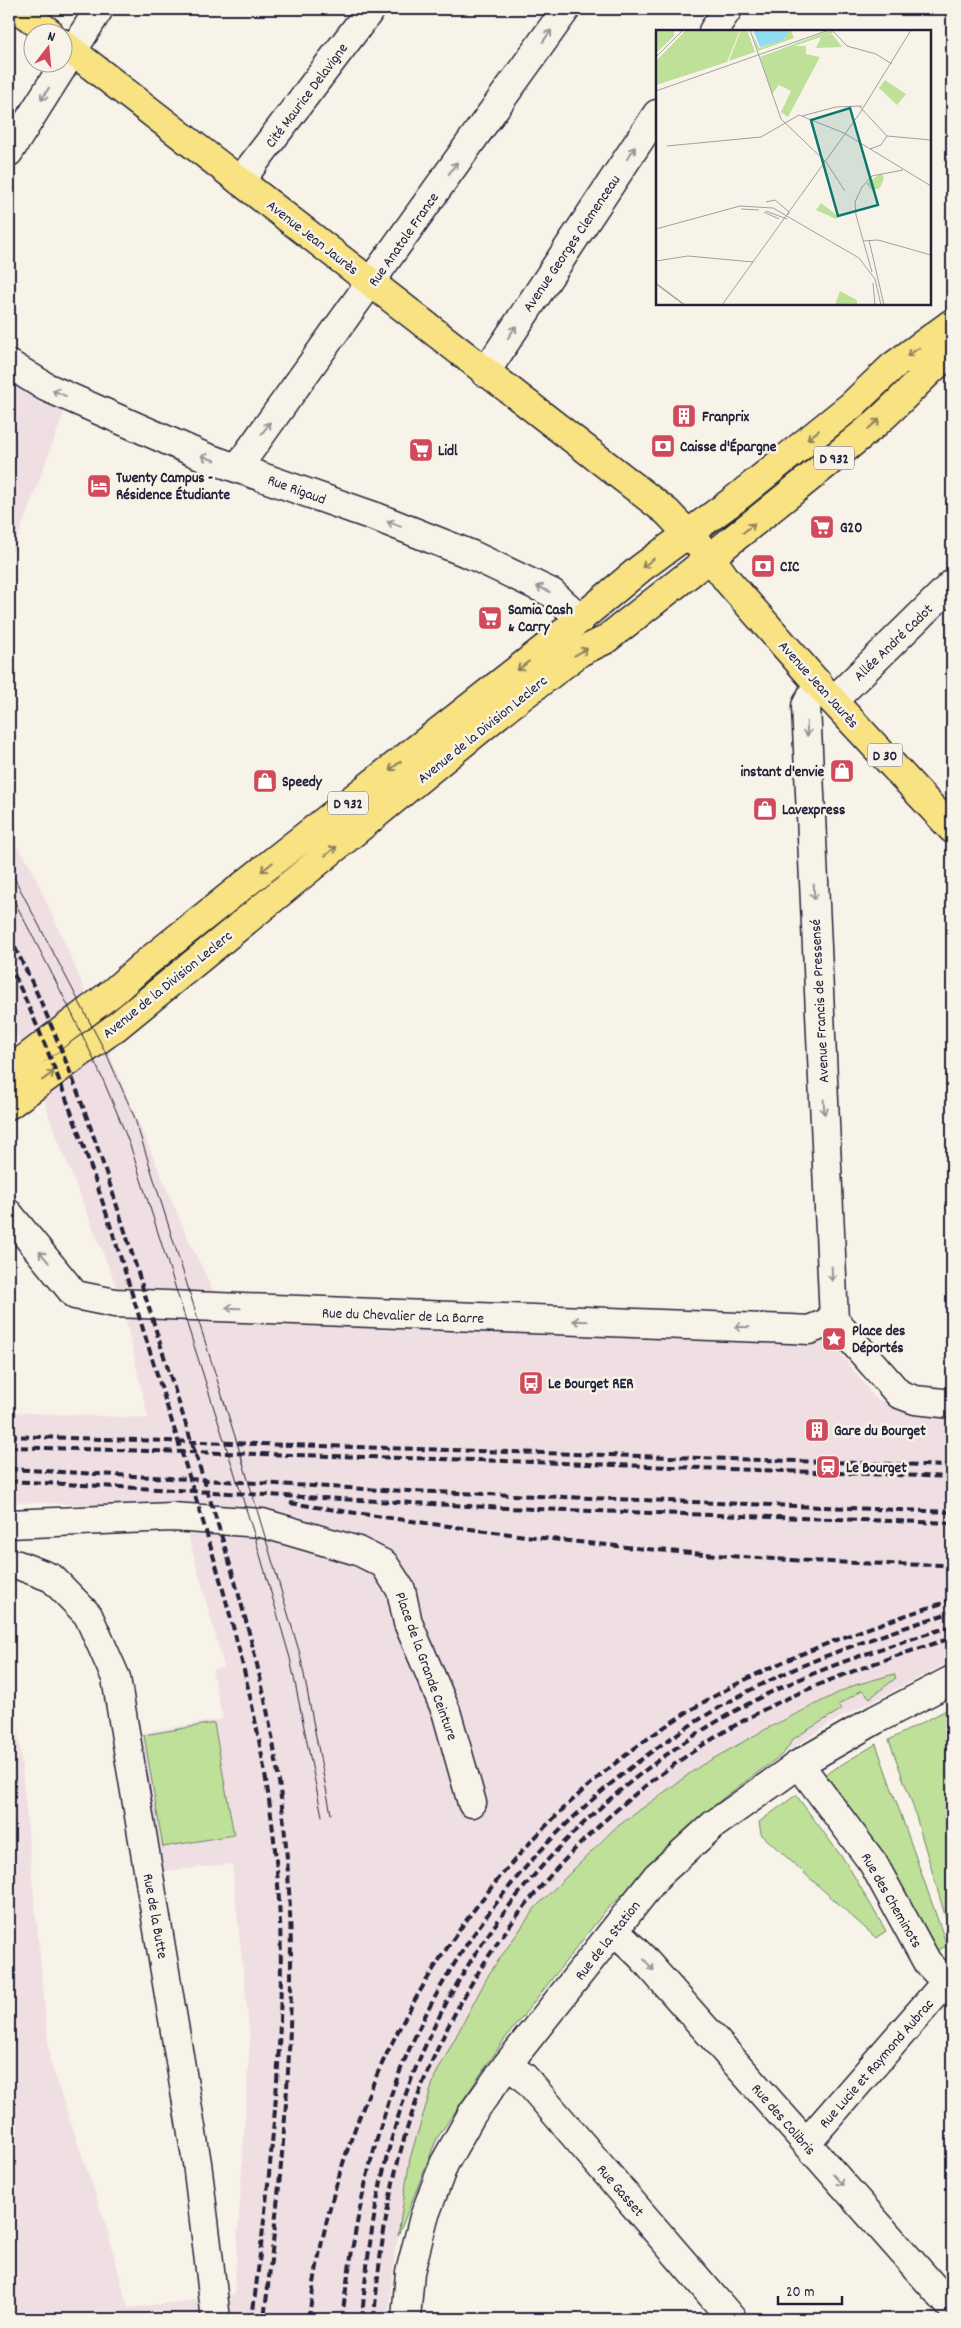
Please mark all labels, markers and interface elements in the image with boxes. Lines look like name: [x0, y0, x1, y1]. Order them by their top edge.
north arrow: [22, 22, 72, 72]
text: N: [45, 27, 57, 48]
one-way arrow: [542, 29, 552, 43]
inset map: [656, 30, 931, 305]
street label: Cité Maurice Delavigne: [261, 39, 355, 153]
one-way arrow: [39, 87, 49, 101]
one-way arrow: [626, 146, 636, 160]
one-way arrow: [448, 161, 458, 175]
street label: Avenue Georges Clemenceau: [518, 171, 627, 317]
street label: Rue Anatole France: [364, 188, 446, 292]
street label: Avenue Jean Jaurès: [261, 196, 362, 281]
one-way arrow: [507, 325, 517, 339]
one-way arrow: [907, 347, 921, 357]
one-way arrow: [52, 387, 67, 397]
building icon: Franprix: [671, 403, 697, 429]
place label: Franprix: [702, 407, 749, 429]
one-way arrow: [867, 419, 880, 430]
one-way arrow: [261, 421, 271, 435]
one-way arrow: [807, 429, 820, 440]
bank icon: Caisse d'Épargne: [650, 433, 676, 459]
supermarket icon: Lidl: [408, 437, 434, 463]
place label: Caisse d'Épargne: [680, 437, 777, 459]
place label: Lidl: [438, 441, 458, 463]
road number: D 932: [814, 446, 854, 469]
one-way arrow: [201, 453, 216, 462]
place label: Twenty Campus - Résidence Étudiante: [116, 468, 231, 507]
street label: Rue Rigaud: [264, 470, 329, 512]
hotel icon: Twenty Campus - Résidence Étudiante: [86, 473, 112, 499]
supermarket icon: G20: [809, 514, 835, 540]
place label: G20: [840, 518, 862, 540]
one-way arrow: [387, 519, 402, 528]
one-way arrow: [742, 523, 755, 534]
bank icon: CIC: [750, 553, 776, 579]
one-way arrow: [642, 557, 655, 568]
place label: CIC: [780, 557, 800, 579]
one-way arrow: [536, 584, 551, 593]
street label: Allée André Cadot: [850, 599, 939, 687]
place label: Samia Cash & Carry: [508, 600, 573, 639]
supermarket icon: Samia Cash & Carry: [477, 605, 503, 631]
street label: Avenue Jean Jaurès: [772, 637, 863, 734]
one-way arrow: [574, 646, 588, 656]
one-way arrow: [516, 660, 529, 671]
street label: Avenue de la Division Leclerc: [414, 671, 553, 790]
one-way arrow: [803, 721, 812, 737]
road number: D 30: [868, 744, 902, 766]
shop icon: instant d'envie: [829, 758, 855, 784]
one-way arrow: [389, 761, 402, 772]
place label: instant d'envie: [740, 762, 824, 784]
shop icon: Speedy: [252, 768, 278, 794]
place label: Speedy: [282, 772, 323, 794]
road number: D 932: [328, 791, 368, 814]
shop icon: Lavexpress: [752, 796, 778, 822]
place label: Lavexpress: [782, 800, 845, 822]
one-way arrow: [324, 845, 337, 856]
one-way arrow: [261, 861, 274, 872]
one-way arrow: [809, 884, 819, 900]
street label: Avenue Francis de Pressensé: [806, 918, 836, 1083]
street label: Avenue de la Division Leclerc: [99, 926, 238, 1045]
one-way arrow: [41, 1071, 55, 1081]
one-way arrow: [819, 1098, 828, 1114]
one-way arrow: [39, 1251, 50, 1264]
one-way arrow: [827, 1266, 837, 1282]
one-way arrow: [225, 1303, 241, 1312]
street label: Rue du Chevalier de La Barre: [321, 1303, 485, 1331]
one-way arrow: [572, 1317, 588, 1326]
place label: Place des Déportés: [852, 1321, 905, 1360]
one-way arrow: [735, 1323, 751, 1332]
place icon: Place des Déportés: [821, 1326, 847, 1352]
bus stop icon: Le Bourget RER: [518, 1370, 544, 1396]
place label: Le Bourget RER: [548, 1374, 634, 1396]
building icon: Gare du Bourget: [804, 1417, 830, 1443]
place label: Gare du Bourget: [834, 1421, 926, 1443]
station icon: Le Bourget: [815, 1454, 841, 1480]
place label: Le Bourget: [846, 1458, 907, 1480]
street label: Place de la Grande Ceinture: [388, 1589, 462, 1744]
street label: Rue des Cheminots: [854, 1849, 926, 1953]
street label: Rue de la Butte: [136, 1872, 172, 1961]
street label: Rue de la Station: [570, 1897, 647, 1986]
one-way arrow: [643, 1959, 655, 1972]
street label: Rue Lucie et Raymond Aubrac: [815, 1995, 940, 2134]
street label: Rue des Colibris: [745, 2080, 820, 2161]
street label: Rue Gasset: [590, 2160, 649, 2223]
one-way arrow: [832, 2173, 844, 2186]
scale bar: [778, 2273, 842, 2305]
text: 20 m: [786, 2282, 814, 2304]

